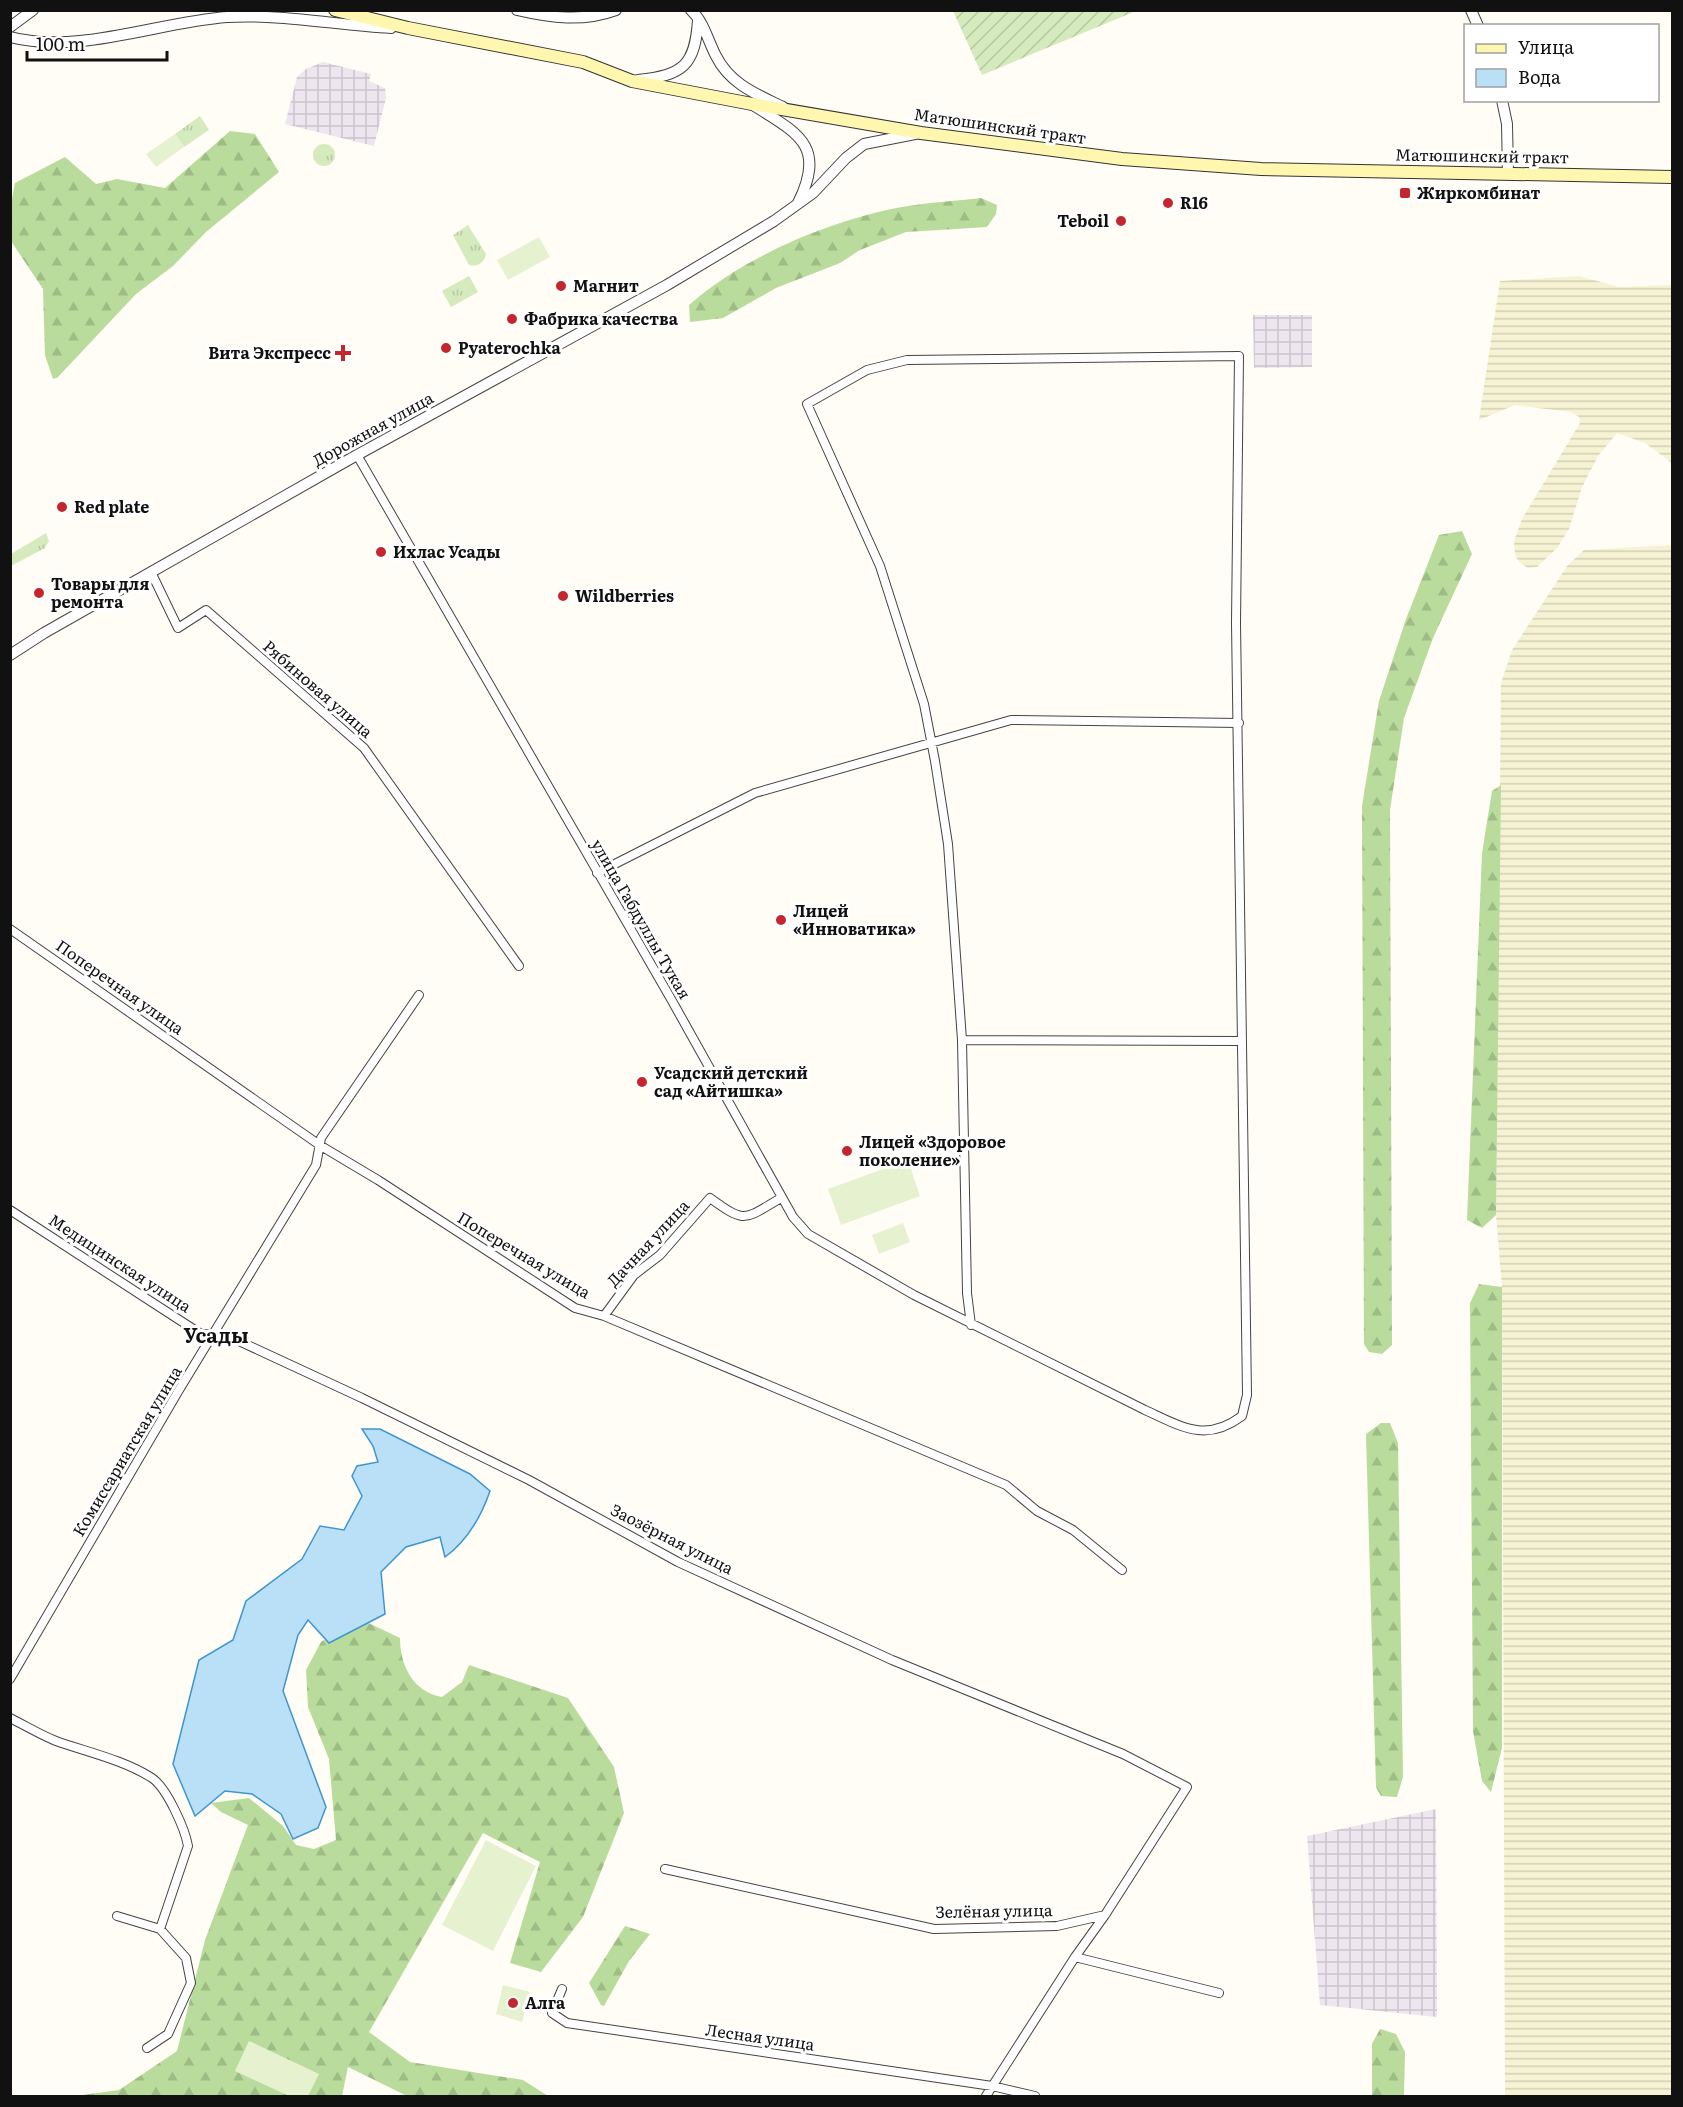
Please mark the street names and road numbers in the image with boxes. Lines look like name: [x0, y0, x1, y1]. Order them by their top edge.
street label: Матюшинский тракт: [912, 101, 1088, 149]
street label: Матюшинский тракт: [1395, 141, 1569, 169]
street label: Дорожная улица: [308, 385, 438, 471]
street label: Рябиновая улица: [258, 634, 379, 743]
street label: улица Габдуллы Тукая: [586, 834, 698, 1003]
street label: Поперечная улица: [52, 933, 190, 1040]
street label: Дачная улица: [600, 1193, 694, 1291]
street label: Поперечная улица: [453, 1205, 596, 1304]
street label: Медицинская улица: [45, 1207, 197, 1318]
street label: Комиссариатская улица: [66, 1360, 187, 1540]
street label: Заозёрная улица: [607, 1497, 738, 1580]
street label: Зелёная улица: [935, 1897, 1053, 1923]
street label: Лесная улица: [704, 2016, 817, 2056]

